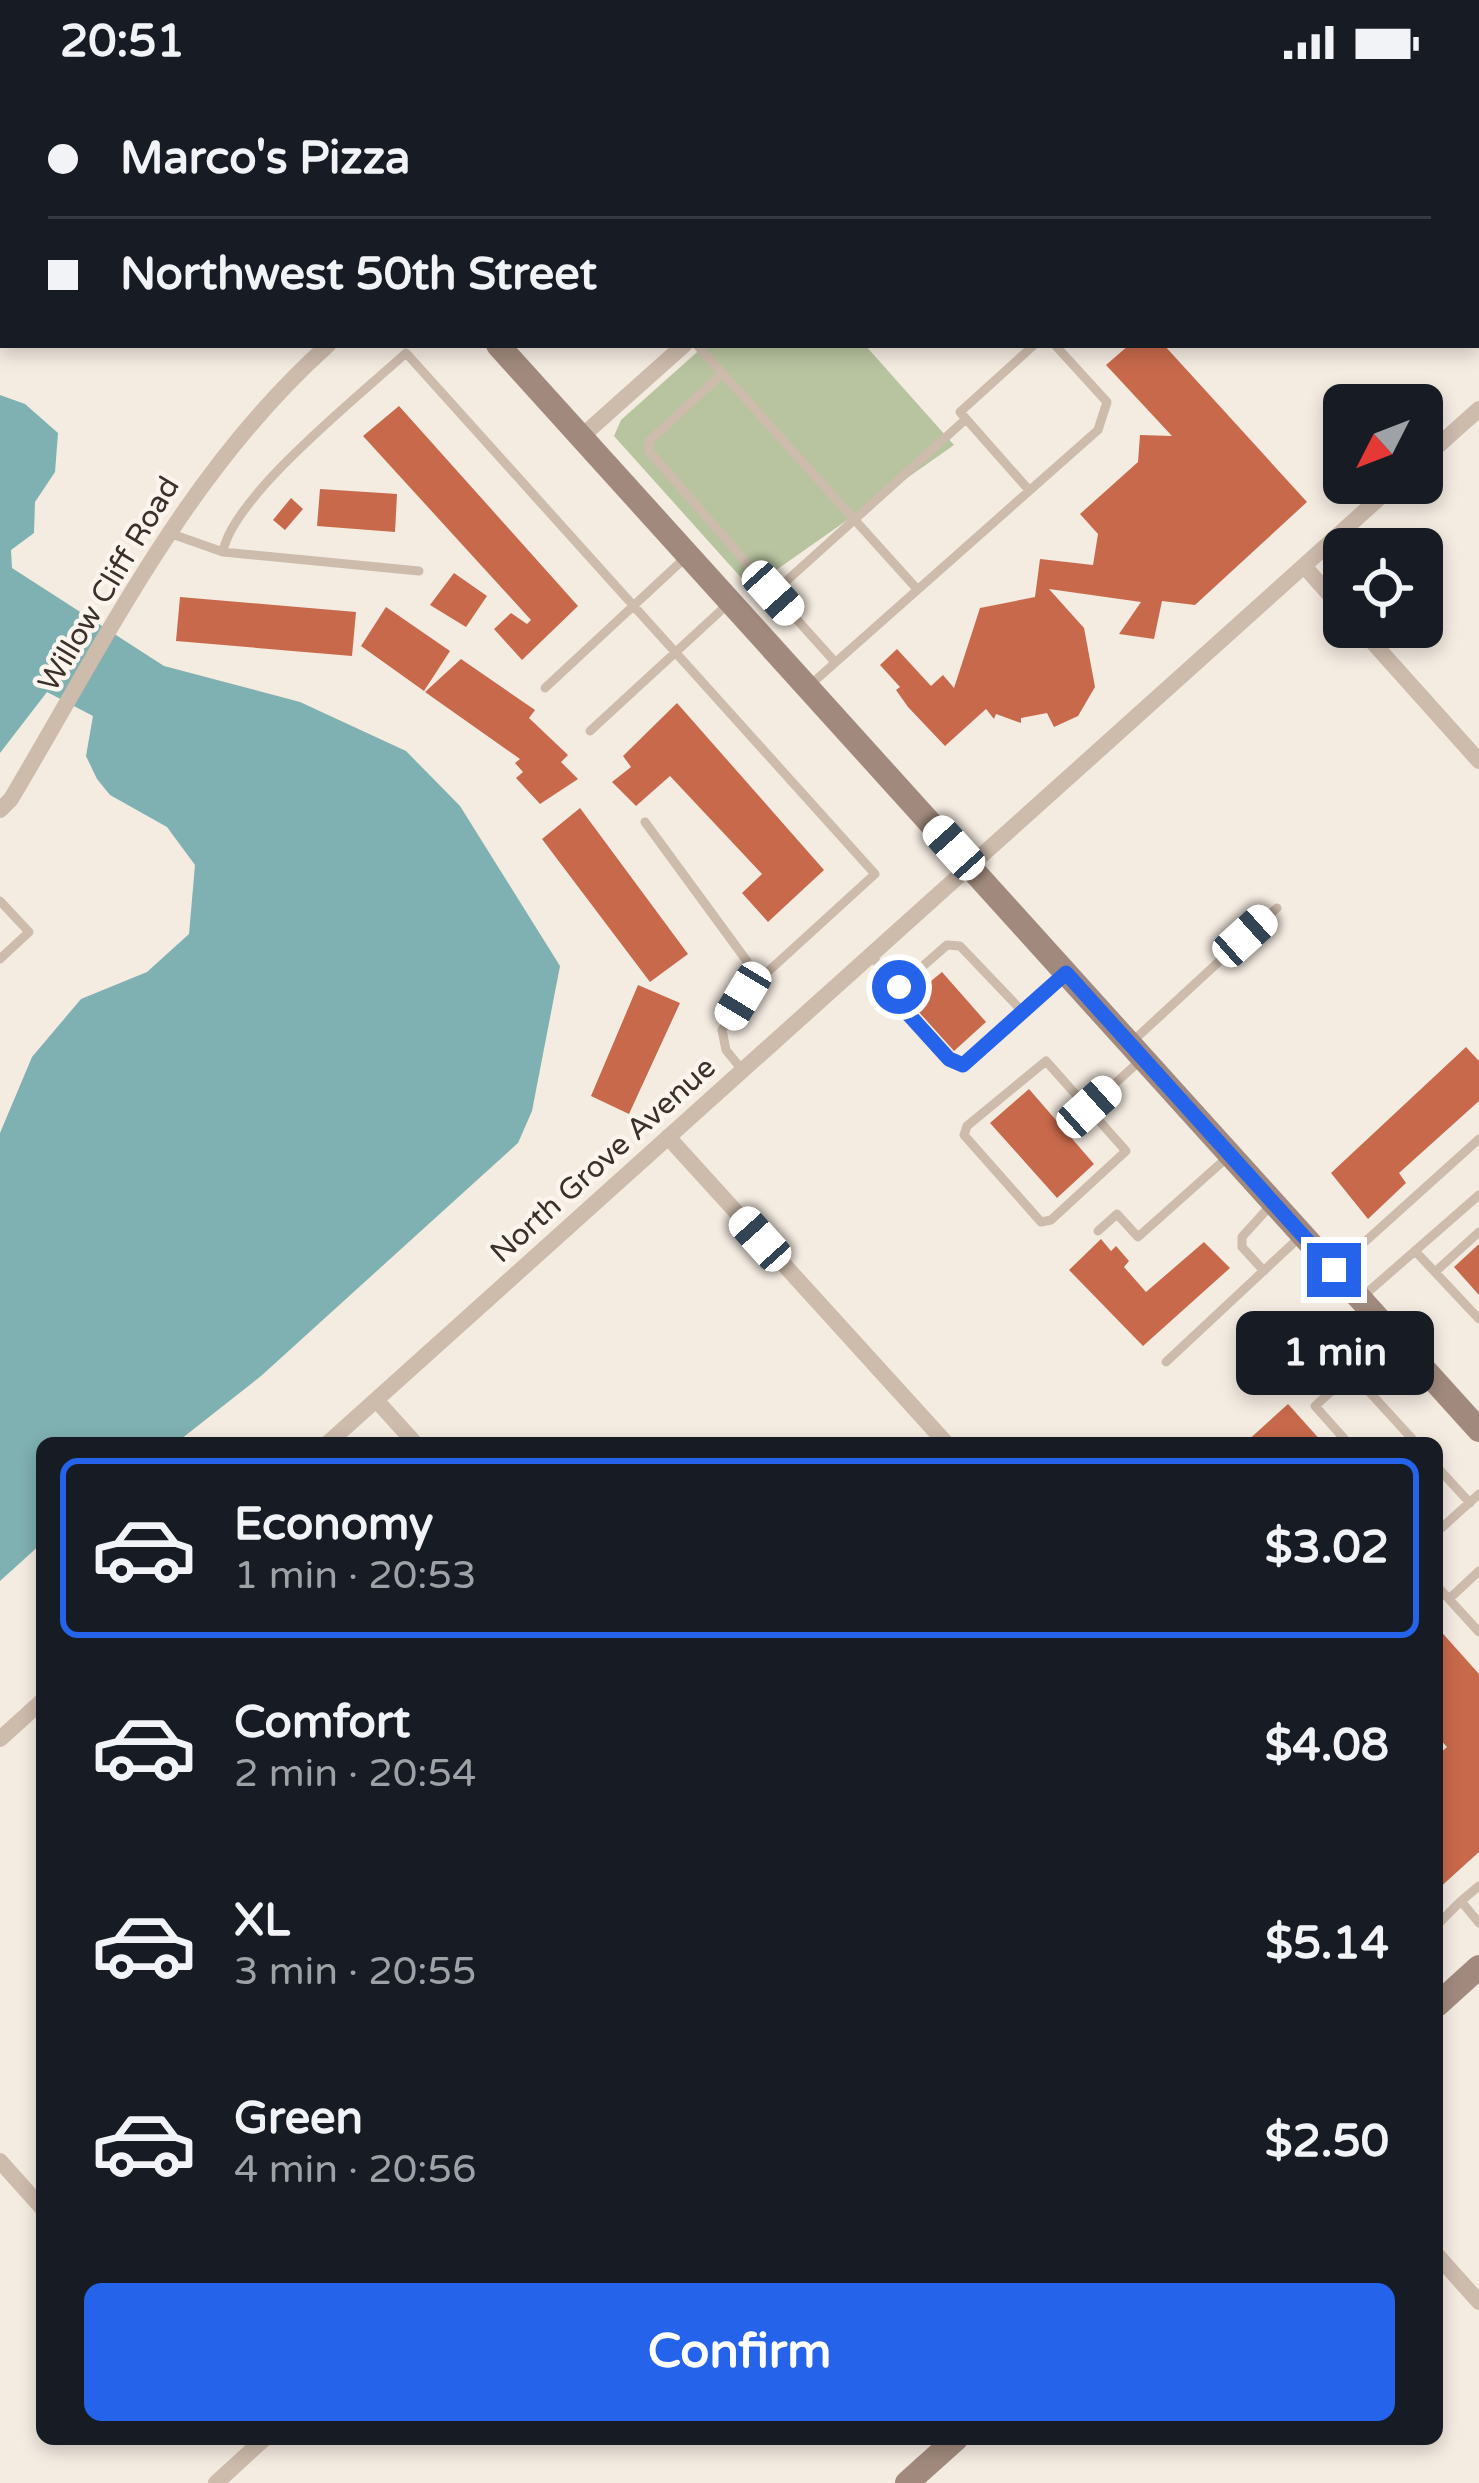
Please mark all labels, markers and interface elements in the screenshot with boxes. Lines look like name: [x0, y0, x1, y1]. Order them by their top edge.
text: 20:51: [60, 15, 185, 69]
text: Marco's Pizza: [120, 132, 410, 186]
text: Northwest 50th Street: [120, 248, 597, 302]
north arrow: [1323, 384, 1443, 504]
map controls: [1323, 384, 1443, 648]
street label: Willow Cliff Road: [30, 470, 188, 698]
button: locate: [1323, 528, 1443, 648]
car: [736, 554, 810, 632]
car: [917, 809, 991, 887]
car: [1206, 899, 1284, 973]
car: [709, 956, 777, 1036]
route start: [872, 960, 926, 1014]
street label: North Grove Avenue: [483, 1049, 723, 1271]
car: [1050, 1070, 1128, 1144]
car: [723, 1200, 797, 1278]
route end: [1307, 1243, 1361, 1297]
callout: 1 min: [1235, 1312, 1433, 1396]
text: 1 min: [1283, 1329, 1387, 1376]
icon: car: [90, 1494, 198, 1602]
text: Economy: [234, 1498, 433, 1552]
text: $3.02: [1265, 1521, 1389, 1575]
text: 1 min · 20:53: [234, 1552, 476, 1599]
icon: car: [90, 1692, 198, 1800]
text: Comfort: [234, 1696, 410, 1750]
text: $4.08: [1265, 1719, 1389, 1773]
text: 2 min · 20:54: [234, 1750, 476, 1797]
icon: car: [90, 1890, 198, 1998]
text: XL: [234, 1894, 290, 1948]
text: $5.14: [1265, 1917, 1389, 1971]
text: 3 min · 20:55: [234, 1948, 476, 1995]
icon: car: [90, 2088, 198, 2196]
text: Green: [234, 2092, 363, 2146]
text: $2.50: [1265, 2115, 1389, 2169]
text: 4 min · 20:56: [234, 2146, 476, 2193]
button: Confirm: [84, 2283, 1395, 2421]

